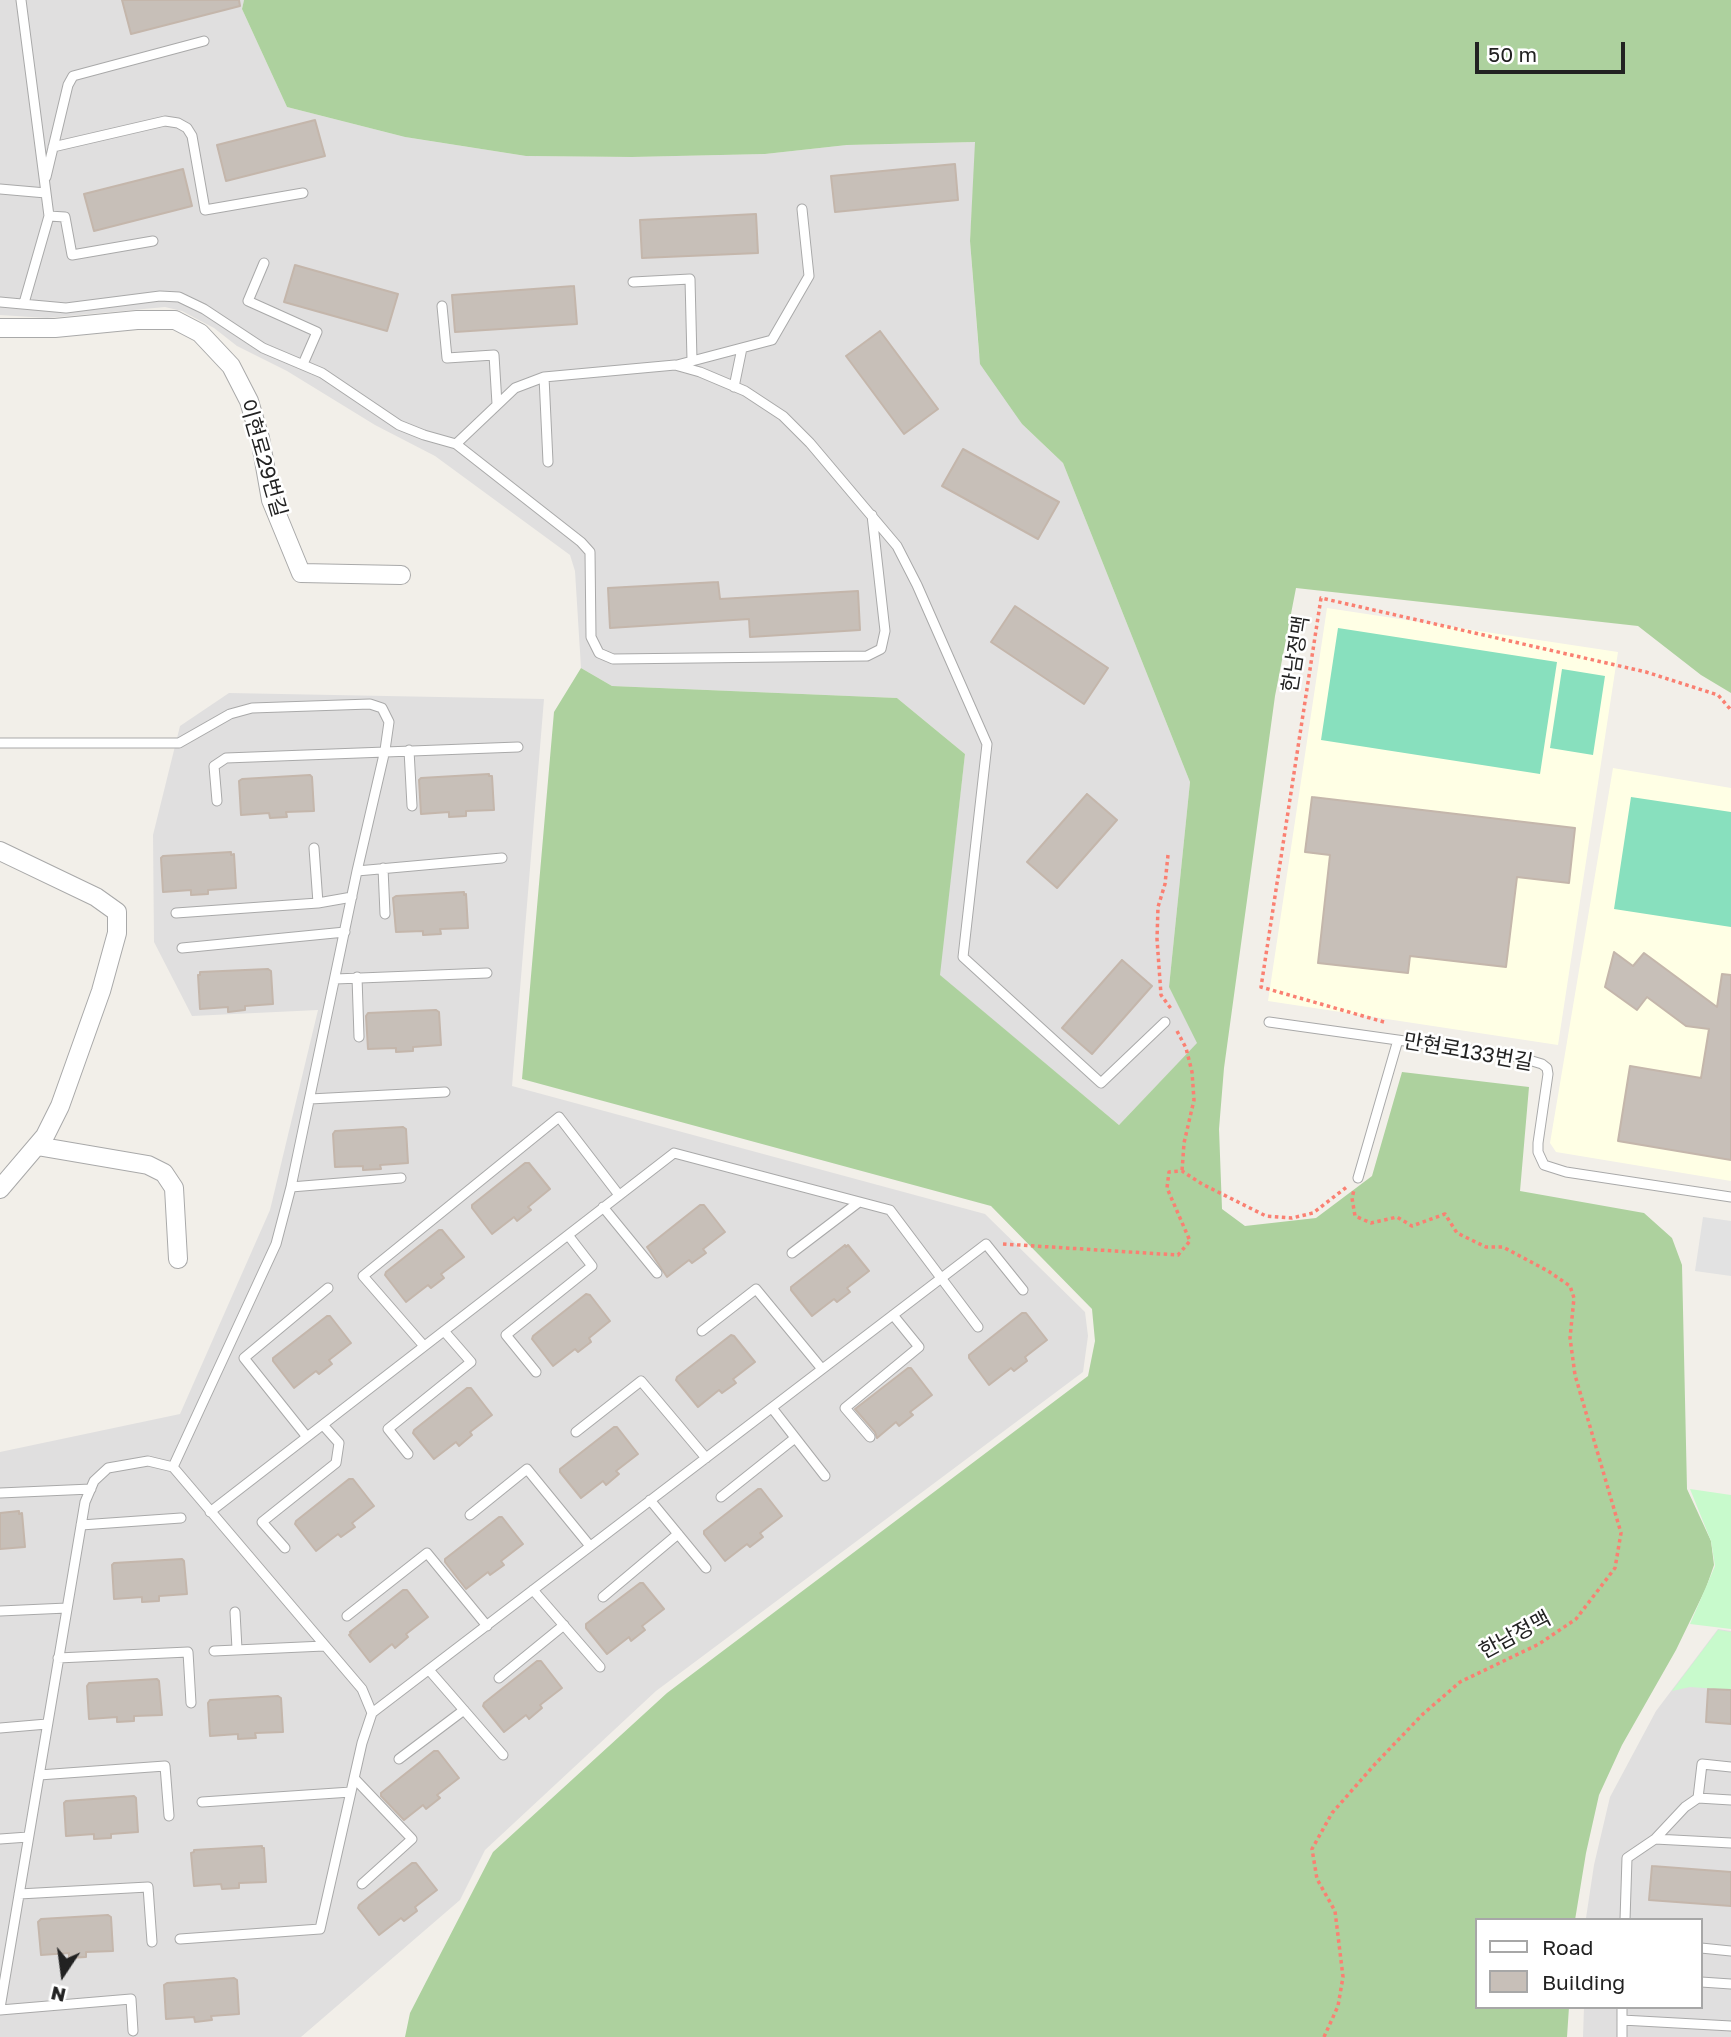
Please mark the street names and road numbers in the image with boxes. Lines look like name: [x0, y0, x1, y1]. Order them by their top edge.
street label: 이현로29번길: [234, 396, 292, 520]
street label: 한남정맥: [1278, 614, 1314, 694]
street label: 만현로133번길: [1401, 1028, 1535, 1076]
street label: 한남정맥: [1475, 1606, 1555, 1664]

